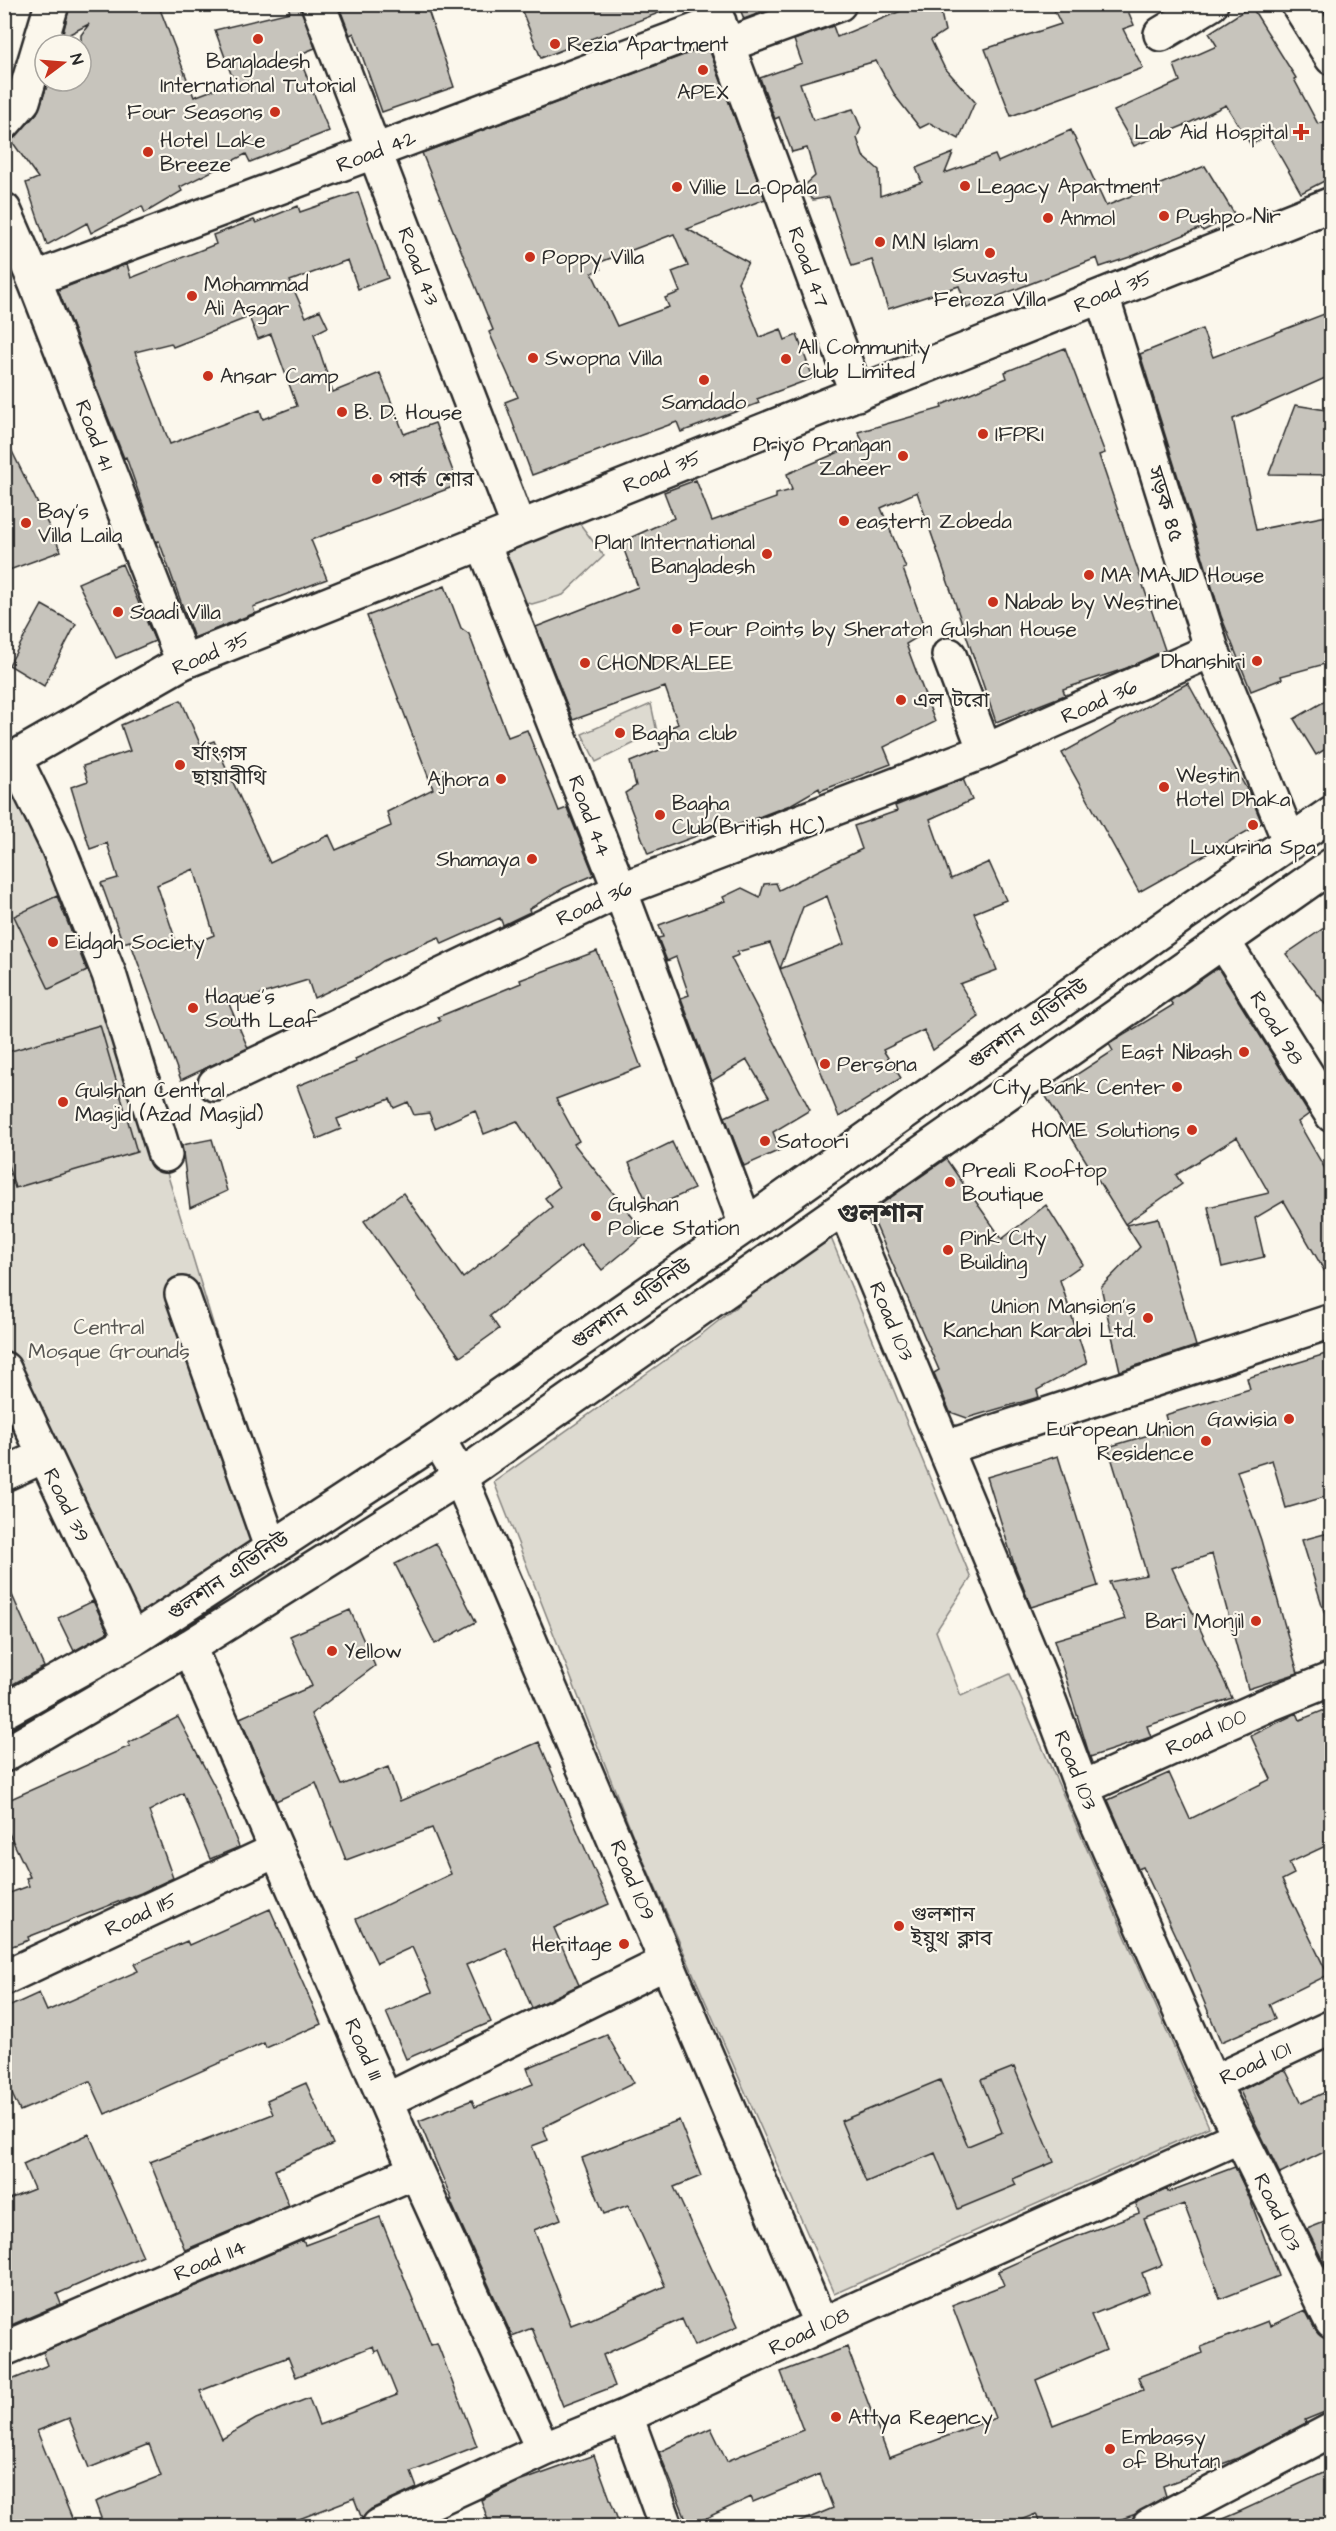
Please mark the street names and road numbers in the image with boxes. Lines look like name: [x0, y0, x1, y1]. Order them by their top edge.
street label: Road 42: [332, 123, 420, 180]
street label: Road 43: [390, 223, 447, 310]
street label: Road 47: [781, 223, 837, 312]
street label: Road 35: [1070, 263, 1157, 320]
street label: Road 41: [68, 396, 121, 475]
street label: Road 35: [619, 443, 706, 500]
street label: সড়ক ৪৫: [1140, 462, 1191, 546]
street label: Road 35: [168, 624, 255, 683]
street label: Road 36: [1057, 672, 1142, 731]
street label: Road 44: [561, 771, 618, 861]
street label: Road 36: [552, 873, 637, 934]
street label: গুলশান এভিনিউ: [962, 971, 1095, 1077]
street label: Road 98: [1242, 986, 1311, 1071]
street label: গুলশান এভিনিউ: [565, 1251, 698, 1357]
street label: Road 103: [862, 1277, 921, 1365]
street label: Road 39: [36, 1463, 97, 1547]
street label: গুলশান এভিনিউ: [162, 1524, 296, 1628]
street label: Road 100: [1161, 1702, 1251, 1763]
street label: Road 103: [1046, 1726, 1105, 1815]
street label: Road 109: [603, 1836, 662, 1925]
street label: Road 115: [100, 1885, 182, 1944]
street label: Road 111: [337, 2014, 390, 2085]
street label: Road 101: [1215, 2034, 1296, 2092]
street label: Road 103: [1246, 2168, 1309, 2256]
street label: Road 114: [169, 2232, 251, 2289]
street label: Road 108: [764, 2300, 855, 2363]

